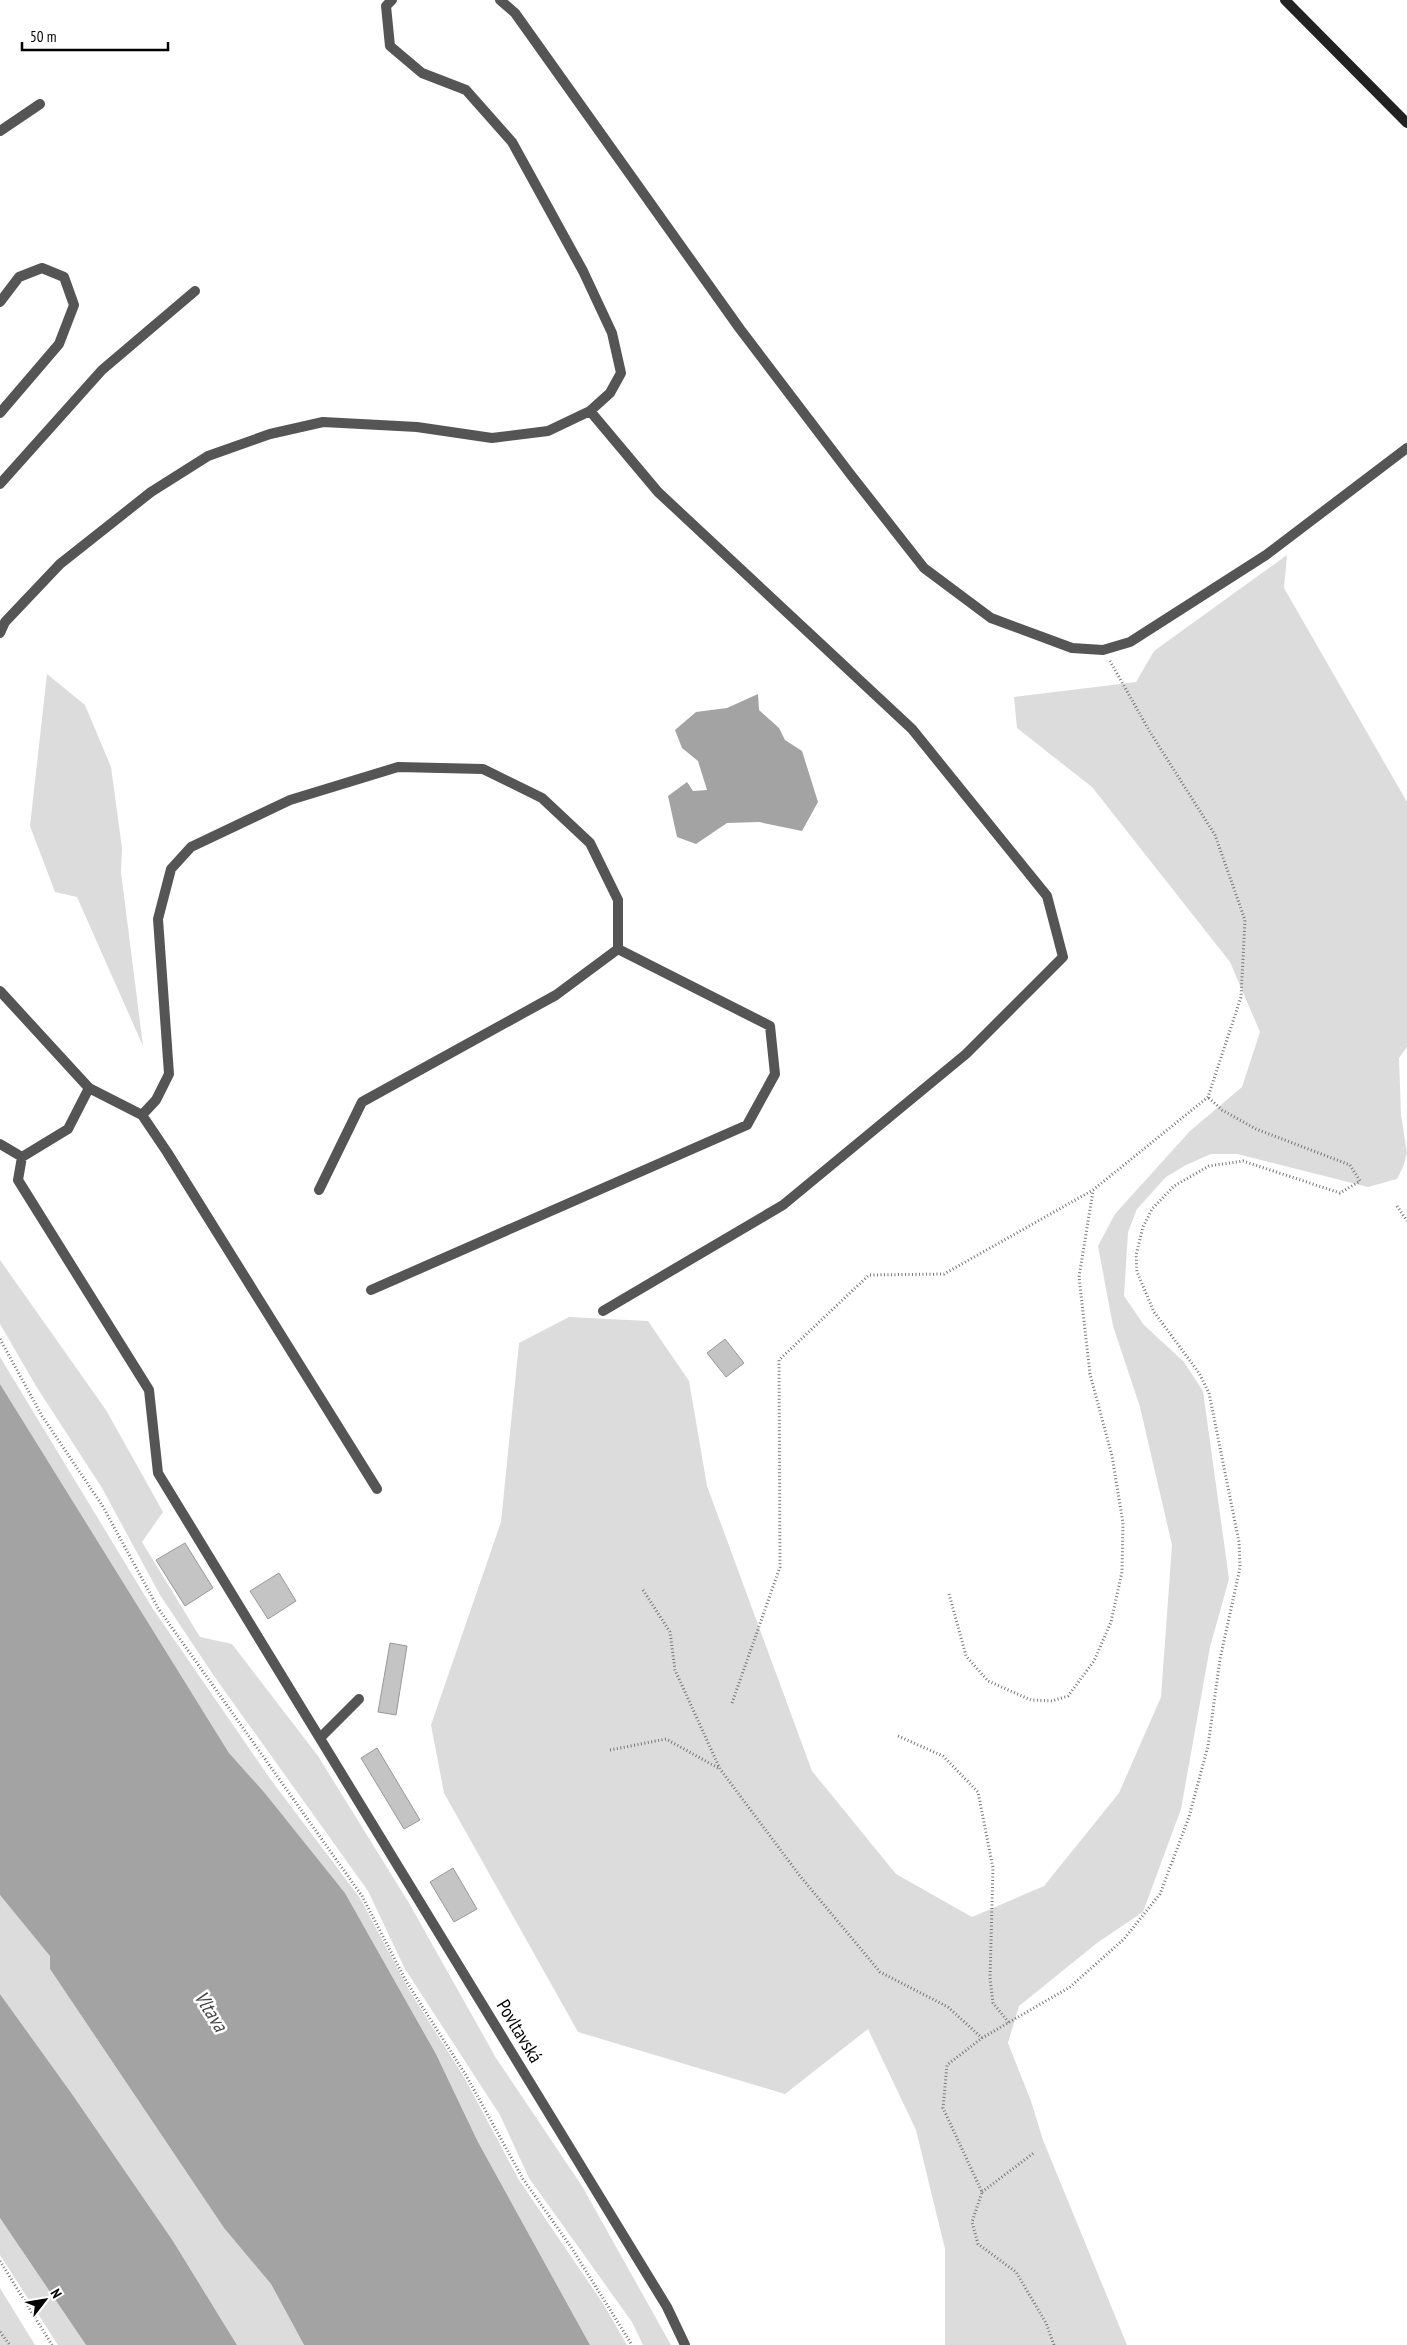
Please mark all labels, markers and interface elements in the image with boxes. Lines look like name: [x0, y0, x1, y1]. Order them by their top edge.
scale bar: [22, 20, 169, 52]
text: 50 m: [30, 27, 56, 46]
water label: Vltava: [189, 1986, 234, 2037]
street label: Povltavská: [492, 1995, 548, 2067]
north arrow: [20, 2275, 70, 2325]
text: N: [46, 2285, 66, 2301]

